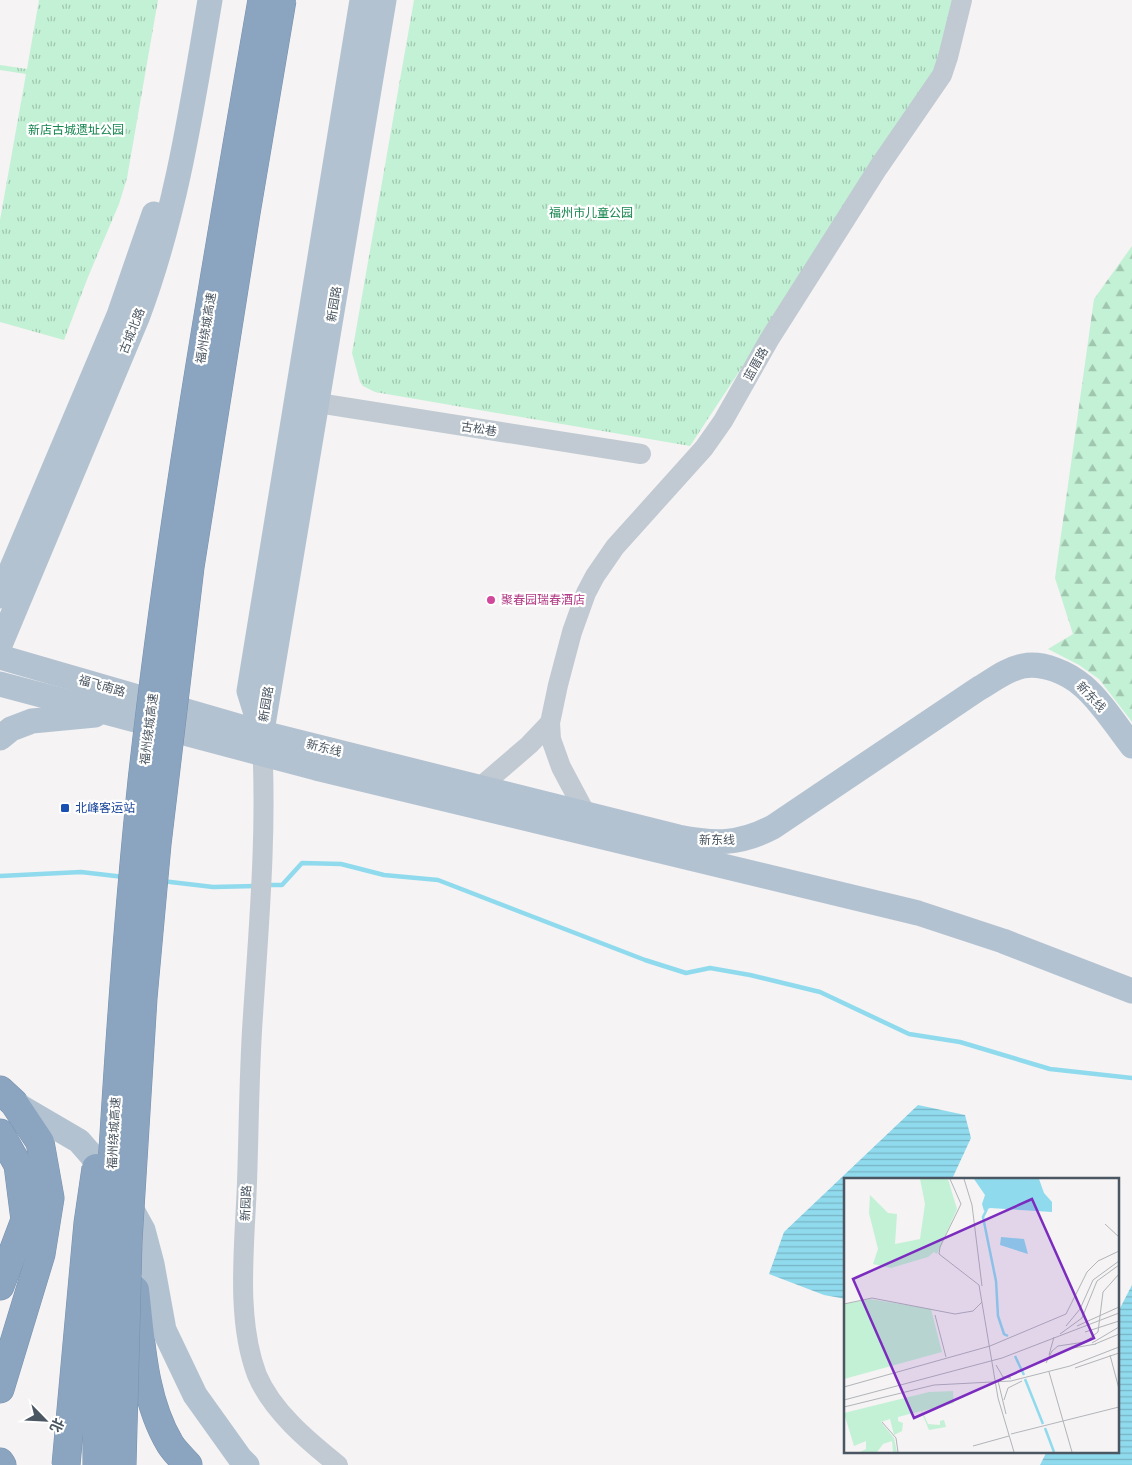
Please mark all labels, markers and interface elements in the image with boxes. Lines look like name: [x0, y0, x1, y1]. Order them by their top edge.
park label: 新店古城遗址公园: [28, 123, 124, 137]
park label: 福州市儿童公园: [549, 206, 633, 220]
street label: 新园路: [324, 285, 344, 323]
street label: 福州绕城高速: [193, 291, 219, 365]
street label: 古城北路: [117, 306, 147, 356]
street label: 蓝厝路: [741, 345, 771, 383]
street label: 古松巷: [460, 419, 498, 439]
place label: 聚春园瑞春酒店: [501, 593, 585, 607]
marker: 聚春园瑞春酒店: [485, 594, 497, 606]
street label: 福飞南路: [77, 673, 127, 699]
street label: 新东线: [1074, 679, 1108, 715]
street label: 新园路: [256, 685, 276, 723]
street label: 福州绕城高速: [138, 692, 160, 766]
street label: 新东线: [305, 737, 343, 759]
place label: 北峰客运站: [75, 801, 135, 815]
marker: 北峰客运站: [59, 802, 71, 814]
street label: 新东线: [699, 833, 735, 847]
street label: 福州绕城高速: [105, 1097, 123, 1169]
inset map: [844, 1178, 1120, 1452]
street label: 新园路: [238, 1185, 254, 1221]
north arrow: [20, 1395, 70, 1445]
text: 北: [47, 1416, 67, 1435]

